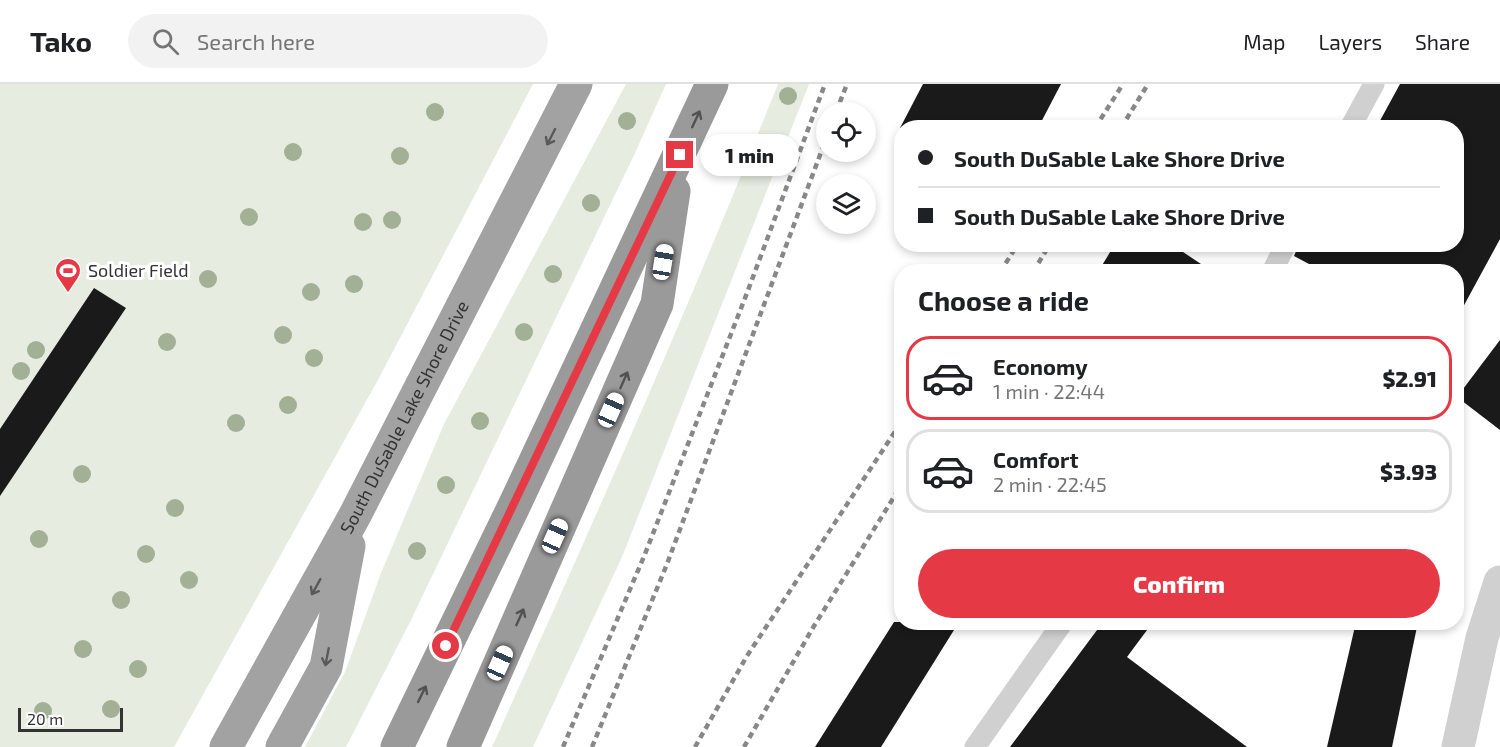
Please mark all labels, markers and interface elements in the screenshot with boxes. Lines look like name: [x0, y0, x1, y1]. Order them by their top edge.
search box: [128, 14, 548, 68]
text: Tako: [30, 24, 92, 58]
icon: search: [149, 25, 182, 58]
text: Search here: [197, 28, 315, 54]
text: Map: [1243, 29, 1285, 54]
text: Layers: [1318, 29, 1382, 54]
text: Share: [1415, 29, 1470, 54]
map controls: [816, 102, 876, 234]
button: locate: [816, 102, 876, 162]
one-way arrow: [691, 111, 702, 129]
one-way arrow: [545, 127, 556, 145]
callout: 1 min: [701, 134, 800, 176]
route end: [666, 141, 693, 168]
text: 1 min: [725, 143, 774, 167]
text: South DuSable Lake Shore Drive: [954, 145, 1285, 171]
button: layers: [816, 174, 876, 234]
text: South DuSable Lake Shore Drive: [954, 203, 1285, 229]
car: [651, 243, 675, 281]
sports icon: Soldier Field: [53, 256, 83, 294]
place label: Soldier Field: [88, 259, 188, 281]
text: Choose a ride: [918, 284, 1089, 316]
street label: South DuSable Lake Shore Drive: [335, 297, 473, 538]
icon: car: [921, 351, 975, 405]
text: Economy: [993, 353, 1088, 379]
text: $2.91: [1382, 365, 1437, 391]
one-way arrow: [618, 372, 630, 390]
text: 1 min · 22:44: [993, 379, 1105, 403]
car: [595, 390, 627, 430]
icon: car: [921, 444, 975, 498]
text: Comfort: [993, 446, 1078, 472]
text: $3.93: [1380, 458, 1437, 484]
text: 2 min · 22:45: [993, 472, 1107, 496]
car: [539, 516, 571, 556]
button: Confirm: [918, 549, 1440, 618]
one-way arrow: [310, 578, 322, 595]
one-way arrow: [515, 608, 526, 626]
route start: [432, 632, 459, 659]
car: [484, 643, 516, 683]
one-way arrow: [321, 647, 332, 666]
one-way arrow: [417, 686, 429, 704]
scale bar: [18, 705, 123, 732]
text: 20 m: [27, 709, 63, 728]

